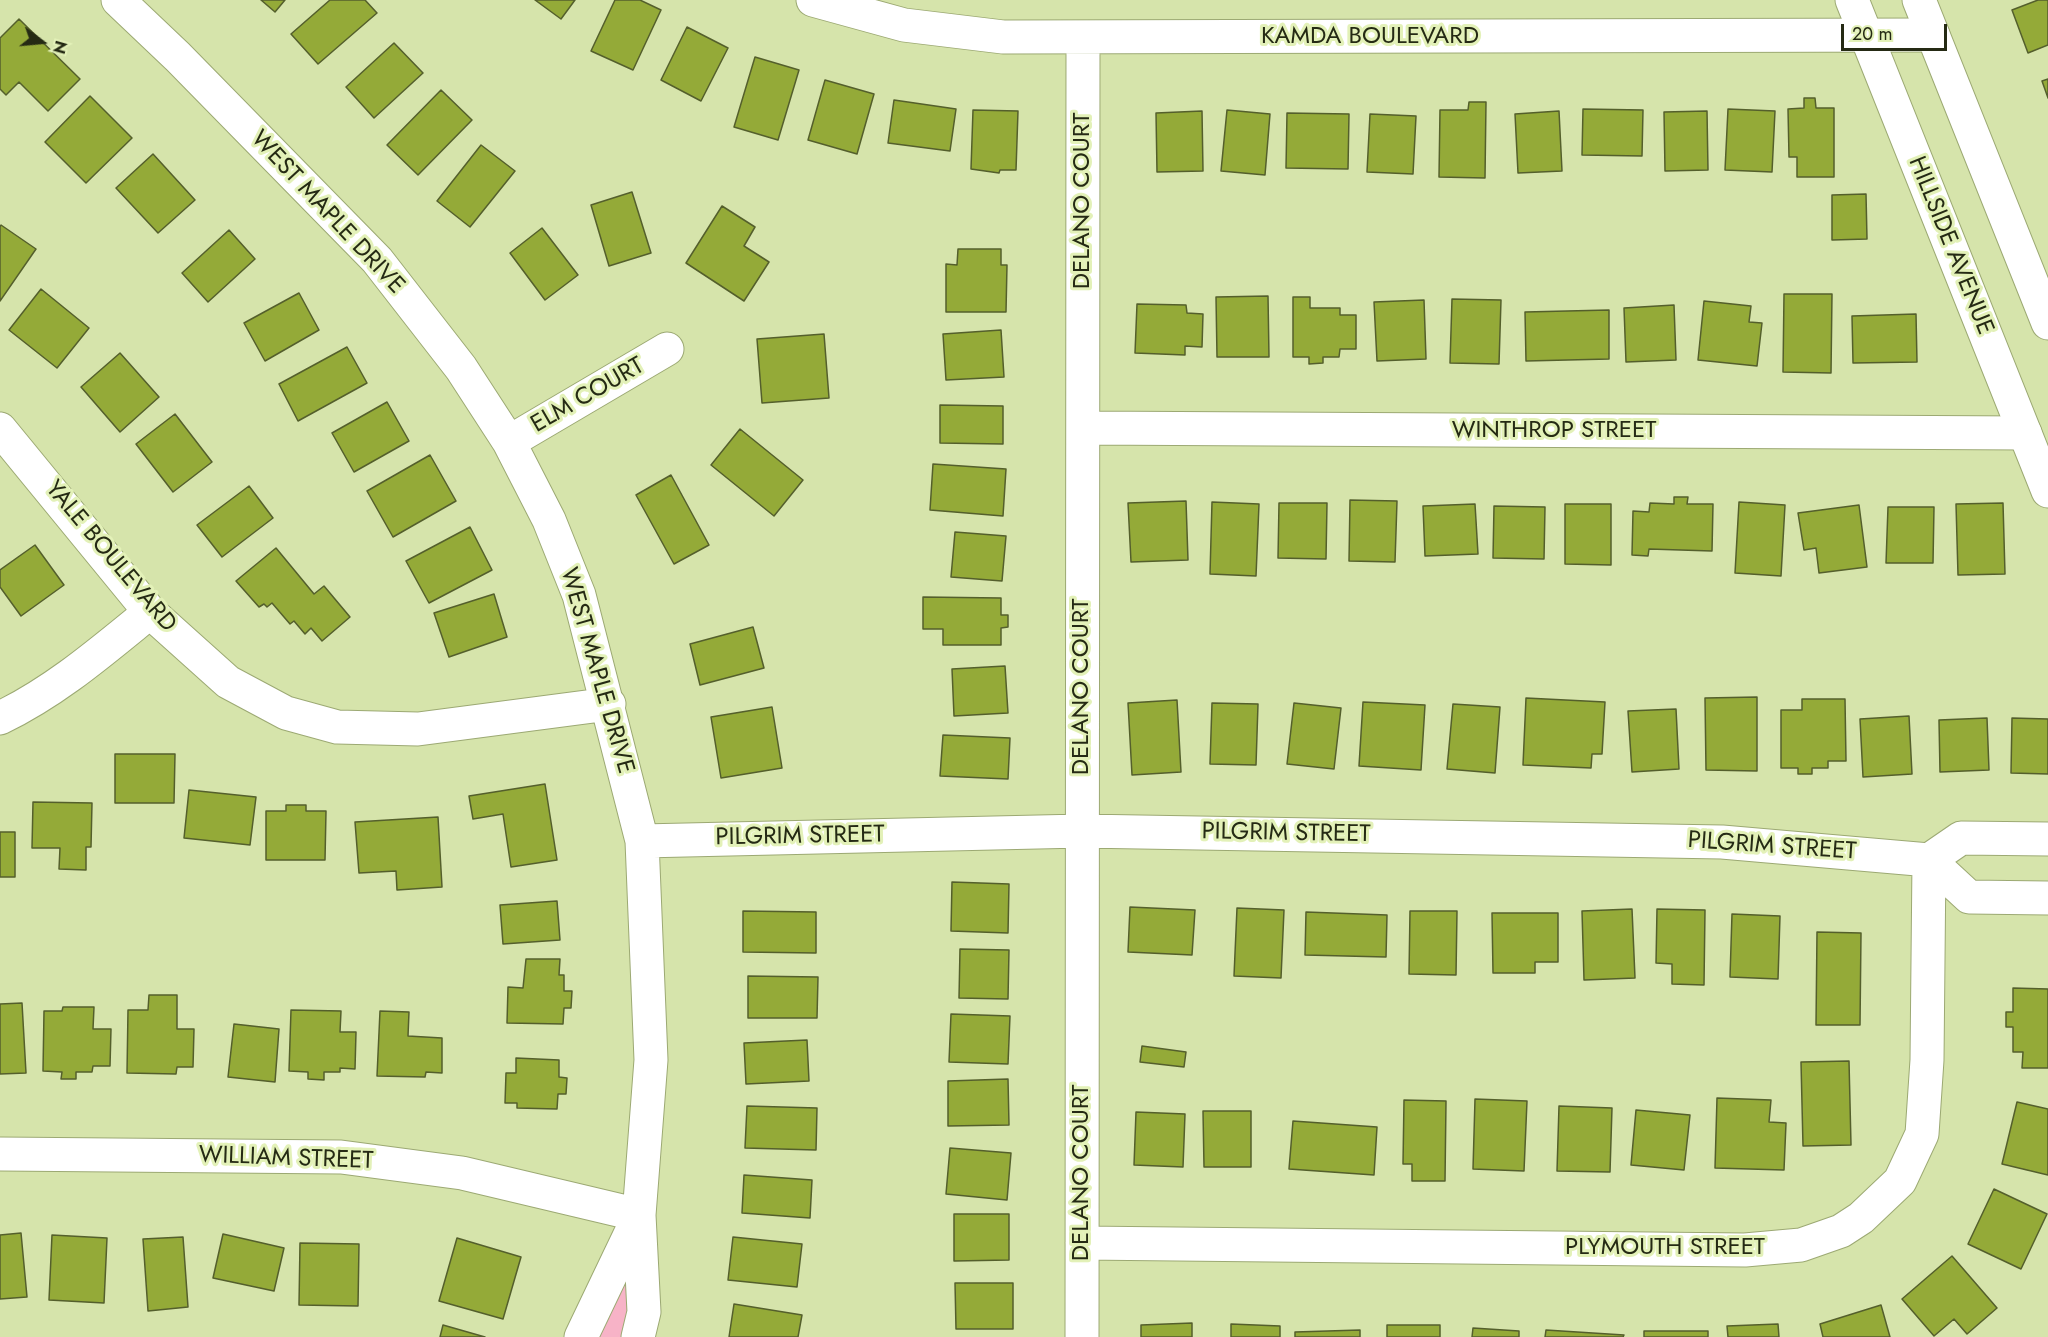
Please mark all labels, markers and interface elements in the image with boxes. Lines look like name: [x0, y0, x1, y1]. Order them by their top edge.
north arrow: [12, 12, 72, 72]
scale bar: [1844, 12, 1950, 50]
text: 20 m: [1852, 21, 1892, 47]
street label: KAMDA BOULEVARD: [1261, 23, 1479, 51]
text: N: [47, 38, 73, 56]
street label: DELANO COURT: [1069, 113, 1097, 289]
street label: WEST MAPLE DRIVE: [244, 125, 410, 301]
street label: HILLSIDE AVENUE: [1901, 153, 1999, 339]
street label: ELM COURT: [526, 352, 650, 440]
street label: WINTHROP STREET: [1452, 417, 1656, 445]
street label: YALE BOULEVARD: [38, 476, 182, 638]
street label: WEST MAPLE DRIVE: [553, 565, 639, 777]
street label: DELANO COURT: [1068, 599, 1096, 775]
street label: PILGRIM STREET: [1201, 818, 1371, 850]
street label: PILGRIM STREET: [715, 821, 885, 853]
street label: PILGRIM STREET: [1687, 827, 1857, 867]
street label: DELANO COURT: [1068, 1085, 1096, 1261]
street label: WILLIAM STREET: [198, 1142, 374, 1176]
street label: PLYMOUTH STREET: [1565, 1234, 1765, 1262]

